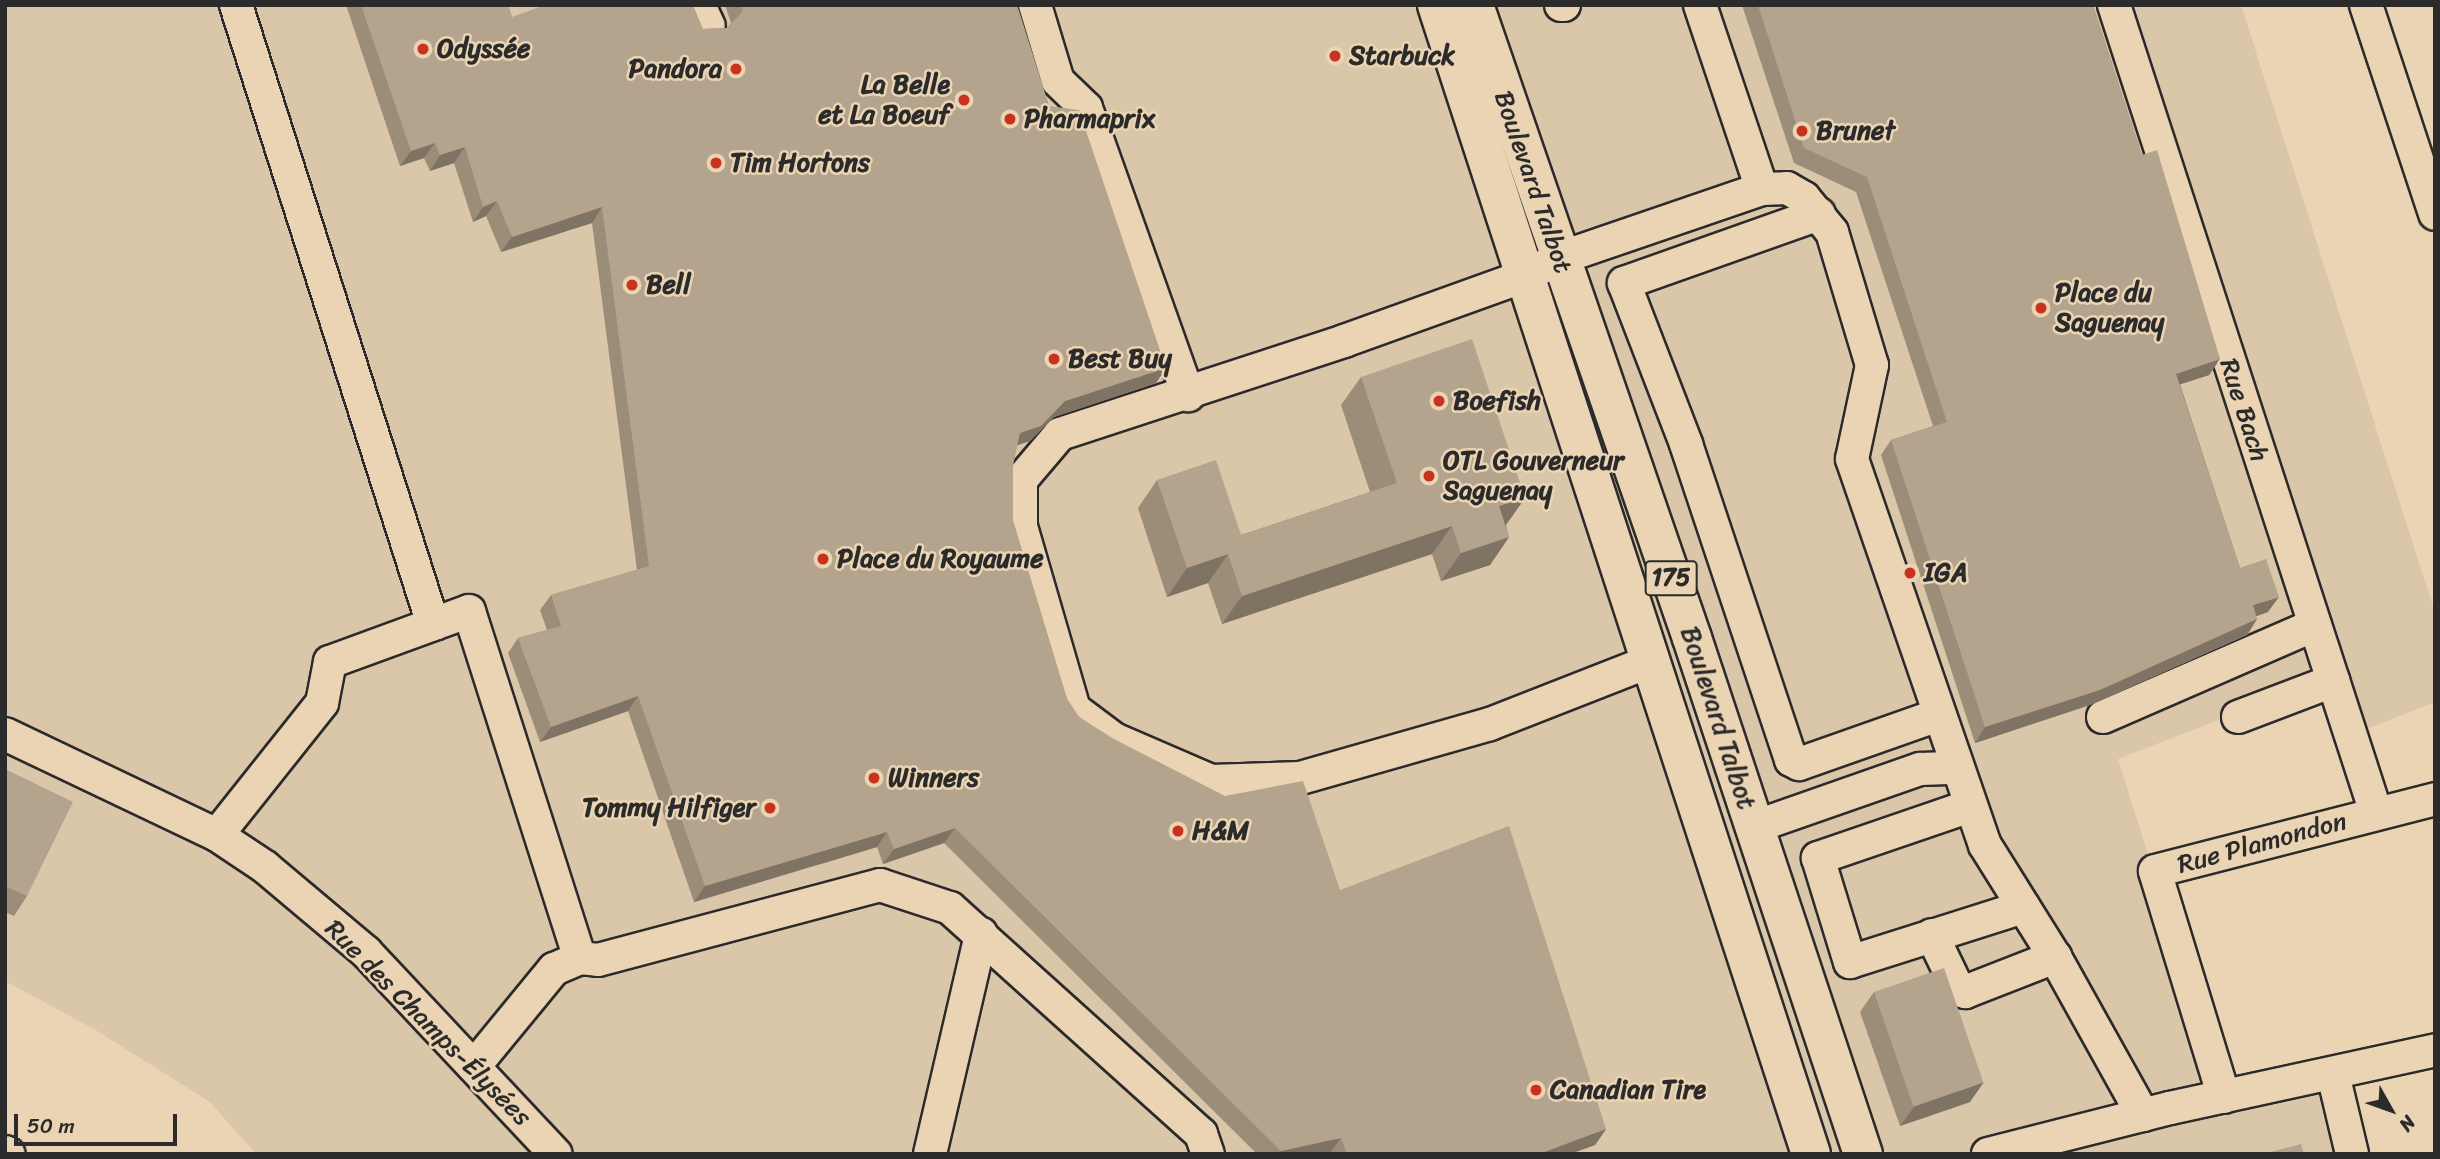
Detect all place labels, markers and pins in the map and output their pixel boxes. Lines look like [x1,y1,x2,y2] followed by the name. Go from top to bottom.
[437,33,530,65] place label: Odyssée
[1349,40,1455,72] place label: Starbuck
[415,41,431,57] marker: Odyssée
[1327,48,1343,64] marker: Starbuck
[629,53,722,85] place label: Pandora
[728,61,744,77] marker: Pandora
[818,69,950,130] place label: La Belle et La Boeuf
[956,92,972,108] marker: La Belle et La Boeuf
[1024,103,1155,135] place label: Pharmaprix
[1002,111,1018,127] marker: Pharmaprix
[1816,115,1895,147] place label: Brunet
[1794,123,1810,139] marker: Brunet
[730,147,871,179] place label: Tim Hortons
[708,155,724,171] marker: Tim Hortons
[646,269,691,301] place label: Bell
[624,277,640,293] marker: Bell
[2055,277,2164,338] place label: Place du Saguenay
[2033,300,2049,316] marker: Place du Saguenay
[1068,343,1172,375] place label: Best Buy
[1046,351,1062,367] marker: Best Buy
[1453,385,1541,417] place label: Boefish
[1431,393,1447,409] marker: Boefish
[1443,445,1624,506] place label: OTL Gouverneur Saguenay
[1421,468,1437,484] marker: OTL Gouverneur Saguenay
[837,543,1044,575] place label: Place du Royaume
[815,551,831,567] marker: Place du Royaume
[1924,557,1967,589] place label: IGA
[1902,565,1918,581] marker: IGA
[888,762,979,794] place label: Winners
[866,770,882,786] marker: Winners
[581,792,756,824] place label: Tommy Hilfiger
[762,800,778,816] marker: Tommy Hilfiger
[1192,815,1249,847] place label: H&M
[1170,823,1186,839] marker: H&M
[1550,1074,1707,1106] place label: Canadian Tire
[1528,1082,1544,1098] marker: Canadian Tire

